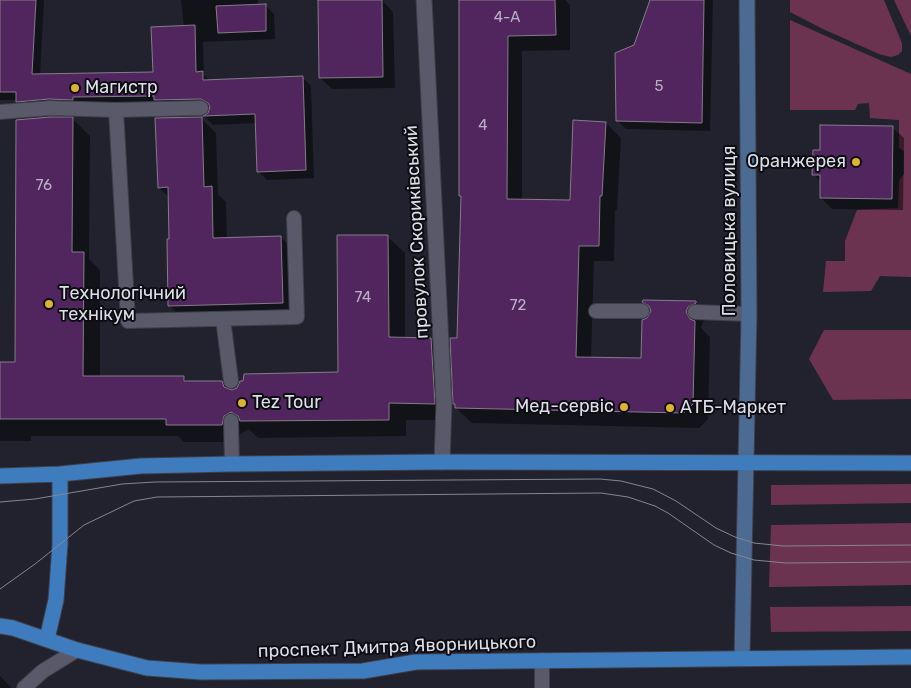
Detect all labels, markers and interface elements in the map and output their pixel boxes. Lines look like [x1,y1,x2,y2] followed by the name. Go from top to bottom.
[494,9,520,27] house number: 4-А
[85,77,158,99] place label: Магистр
[655,78,663,96] house number: 5
[69,82,81,94] marker: Магистр
[478,117,488,135] house number: 4
[401,125,433,339] street label: провулок Скориківський
[719,146,741,316] street label: Половицька вулиця
[747,151,846,173] place label: Оранжерея
[850,156,862,168] marker: Оранжерея
[36,177,52,195] house number: 76
[59,283,186,326] place label: Технологічний технікум
[355,289,371,307] house number: 74
[510,297,526,315] house number: 72
[43,298,55,310] marker: Технологічний технікум
[252,392,321,414] place label: Tez Tour
[515,396,614,418] place label: Мед-сервіс
[236,397,248,409] marker: Tez Tour
[680,397,786,419] place label: АТБ-Маркет
[618,401,630,413] marker: Мед-сервіс
[664,402,676,414] marker: АТБ-Маркет
[257,631,537,663] street label: проспект Дмитра Яворницького

